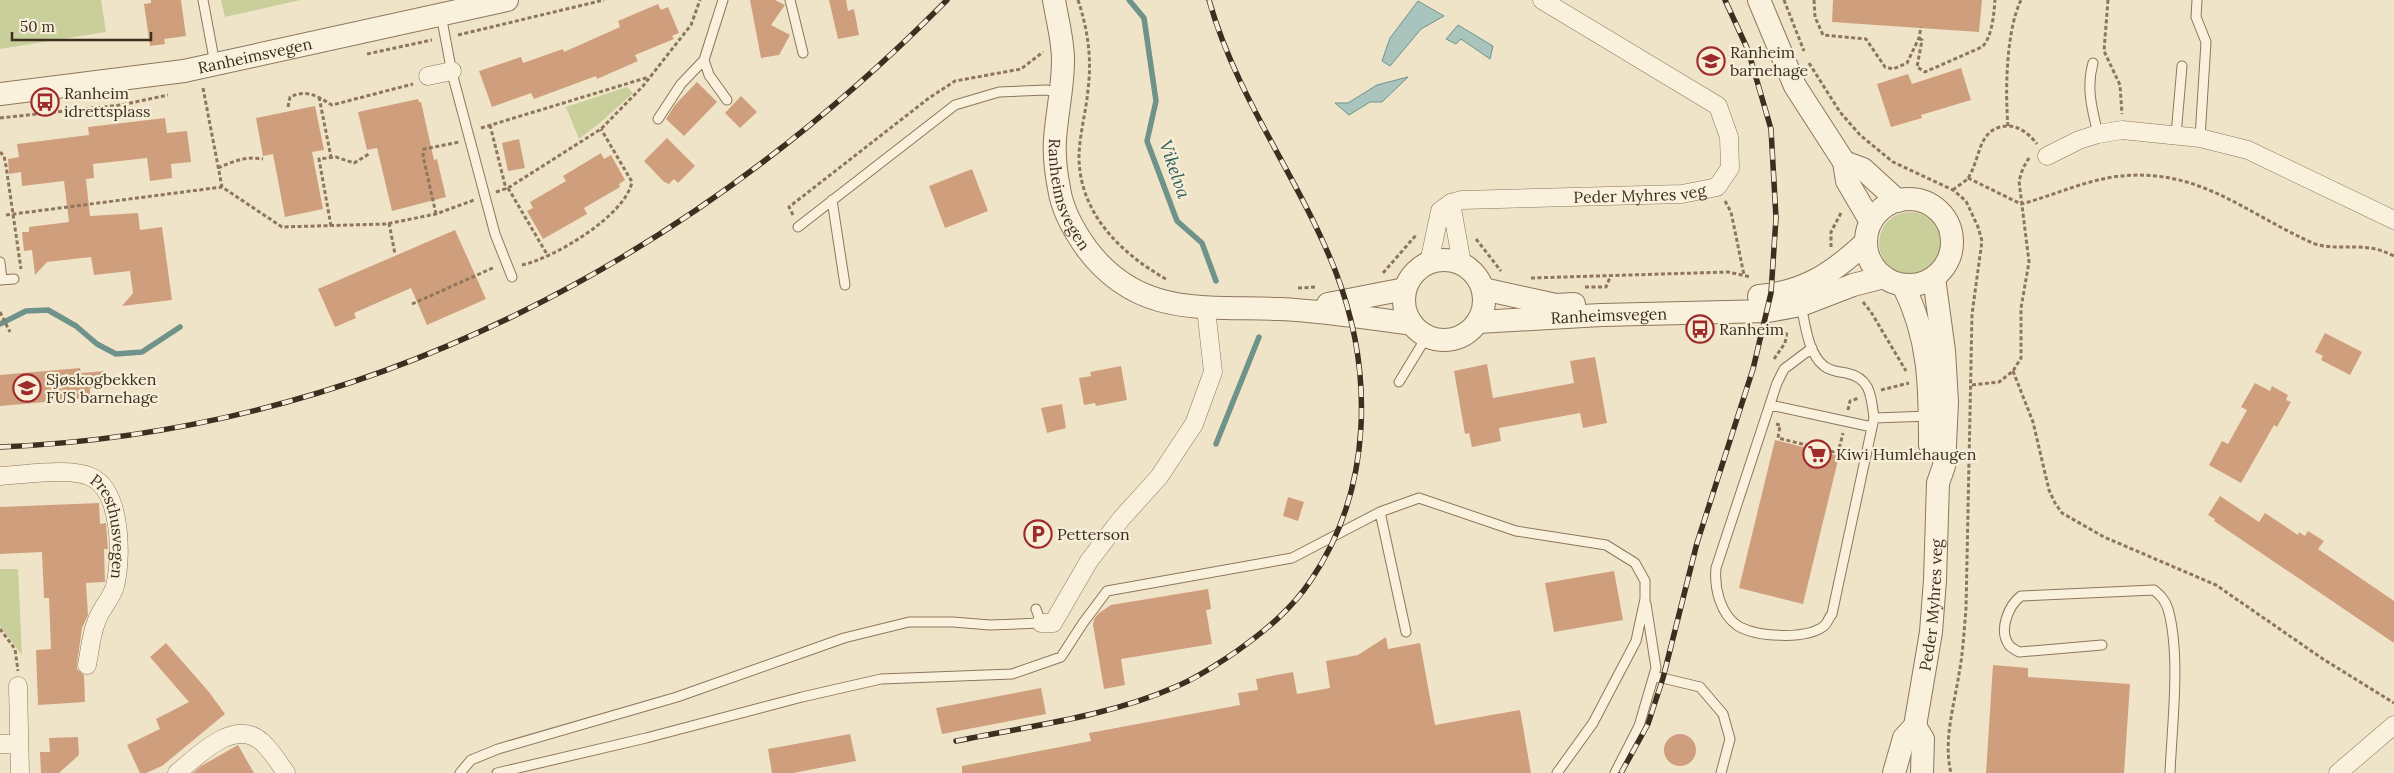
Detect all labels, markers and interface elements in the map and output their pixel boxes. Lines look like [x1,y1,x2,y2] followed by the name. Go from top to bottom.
[12,10,151,42] scale bar
[20,17,55,36] text: 50 m
[196,33,314,78] street label: Ranheimsvegen
[1730,42,1808,80] place label: Ranheim barnehage
[1696,46,1726,76] school or university icon: Ranheim barnehage
[64,83,150,121] place label: Ranheim idrettsplass
[30,87,60,117] bus stop icon: Ranheim idrettsplass
[1154,137,1196,201] water label: Vikelva
[1045,138,1095,254] street label: Ranheimsvegen
[1573,179,1709,207] street label: Peder Myhres veg
[1550,303,1668,328] street label: Ranheimsvegen
[1685,314,1715,344] bus stop icon: Ranheim
[1719,319,1784,339] place label: Ranheim
[46,369,159,407] place label: Sjøskogbekken FUS barnehage
[12,373,42,403] school or university icon: Sjøskogbekken FUS barnehage
[1802,439,1832,469] supermarket icon: Kiwi Humlehaugen
[1836,444,1977,464] place label: Kiwi Humlehaugen
[87,469,129,581] street label: Presthusvegen
[1023,519,1053,549] parking icon: Petterson
[1057,524,1130,544] place label: Petterson
[1915,537,1946,673] street label: Peder Myhres veg

